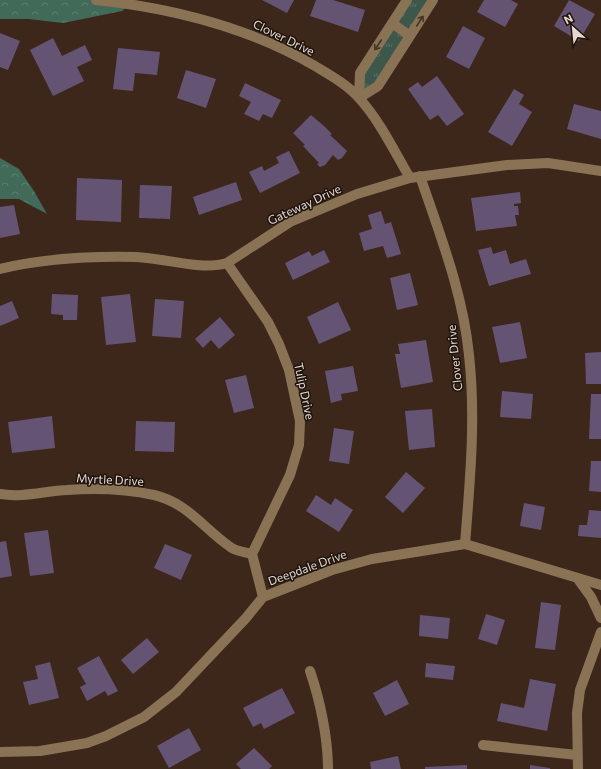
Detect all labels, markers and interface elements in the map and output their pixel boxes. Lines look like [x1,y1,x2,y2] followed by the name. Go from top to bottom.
[553,8,593,48] north arrow
[562,11,575,26] text: N
[251,16,317,58] street label: Clover Drive
[416,16,424,27] one-way arrow
[374,39,382,50] one-way arrow
[265,181,343,227] street label: Gateway Drive
[444,324,464,392] street label: Clover Drive
[292,361,318,421] street label: Tulip Drive
[76,470,144,488] street label: Myrtle Drive
[266,546,348,588] street label: Deepdale Drive

